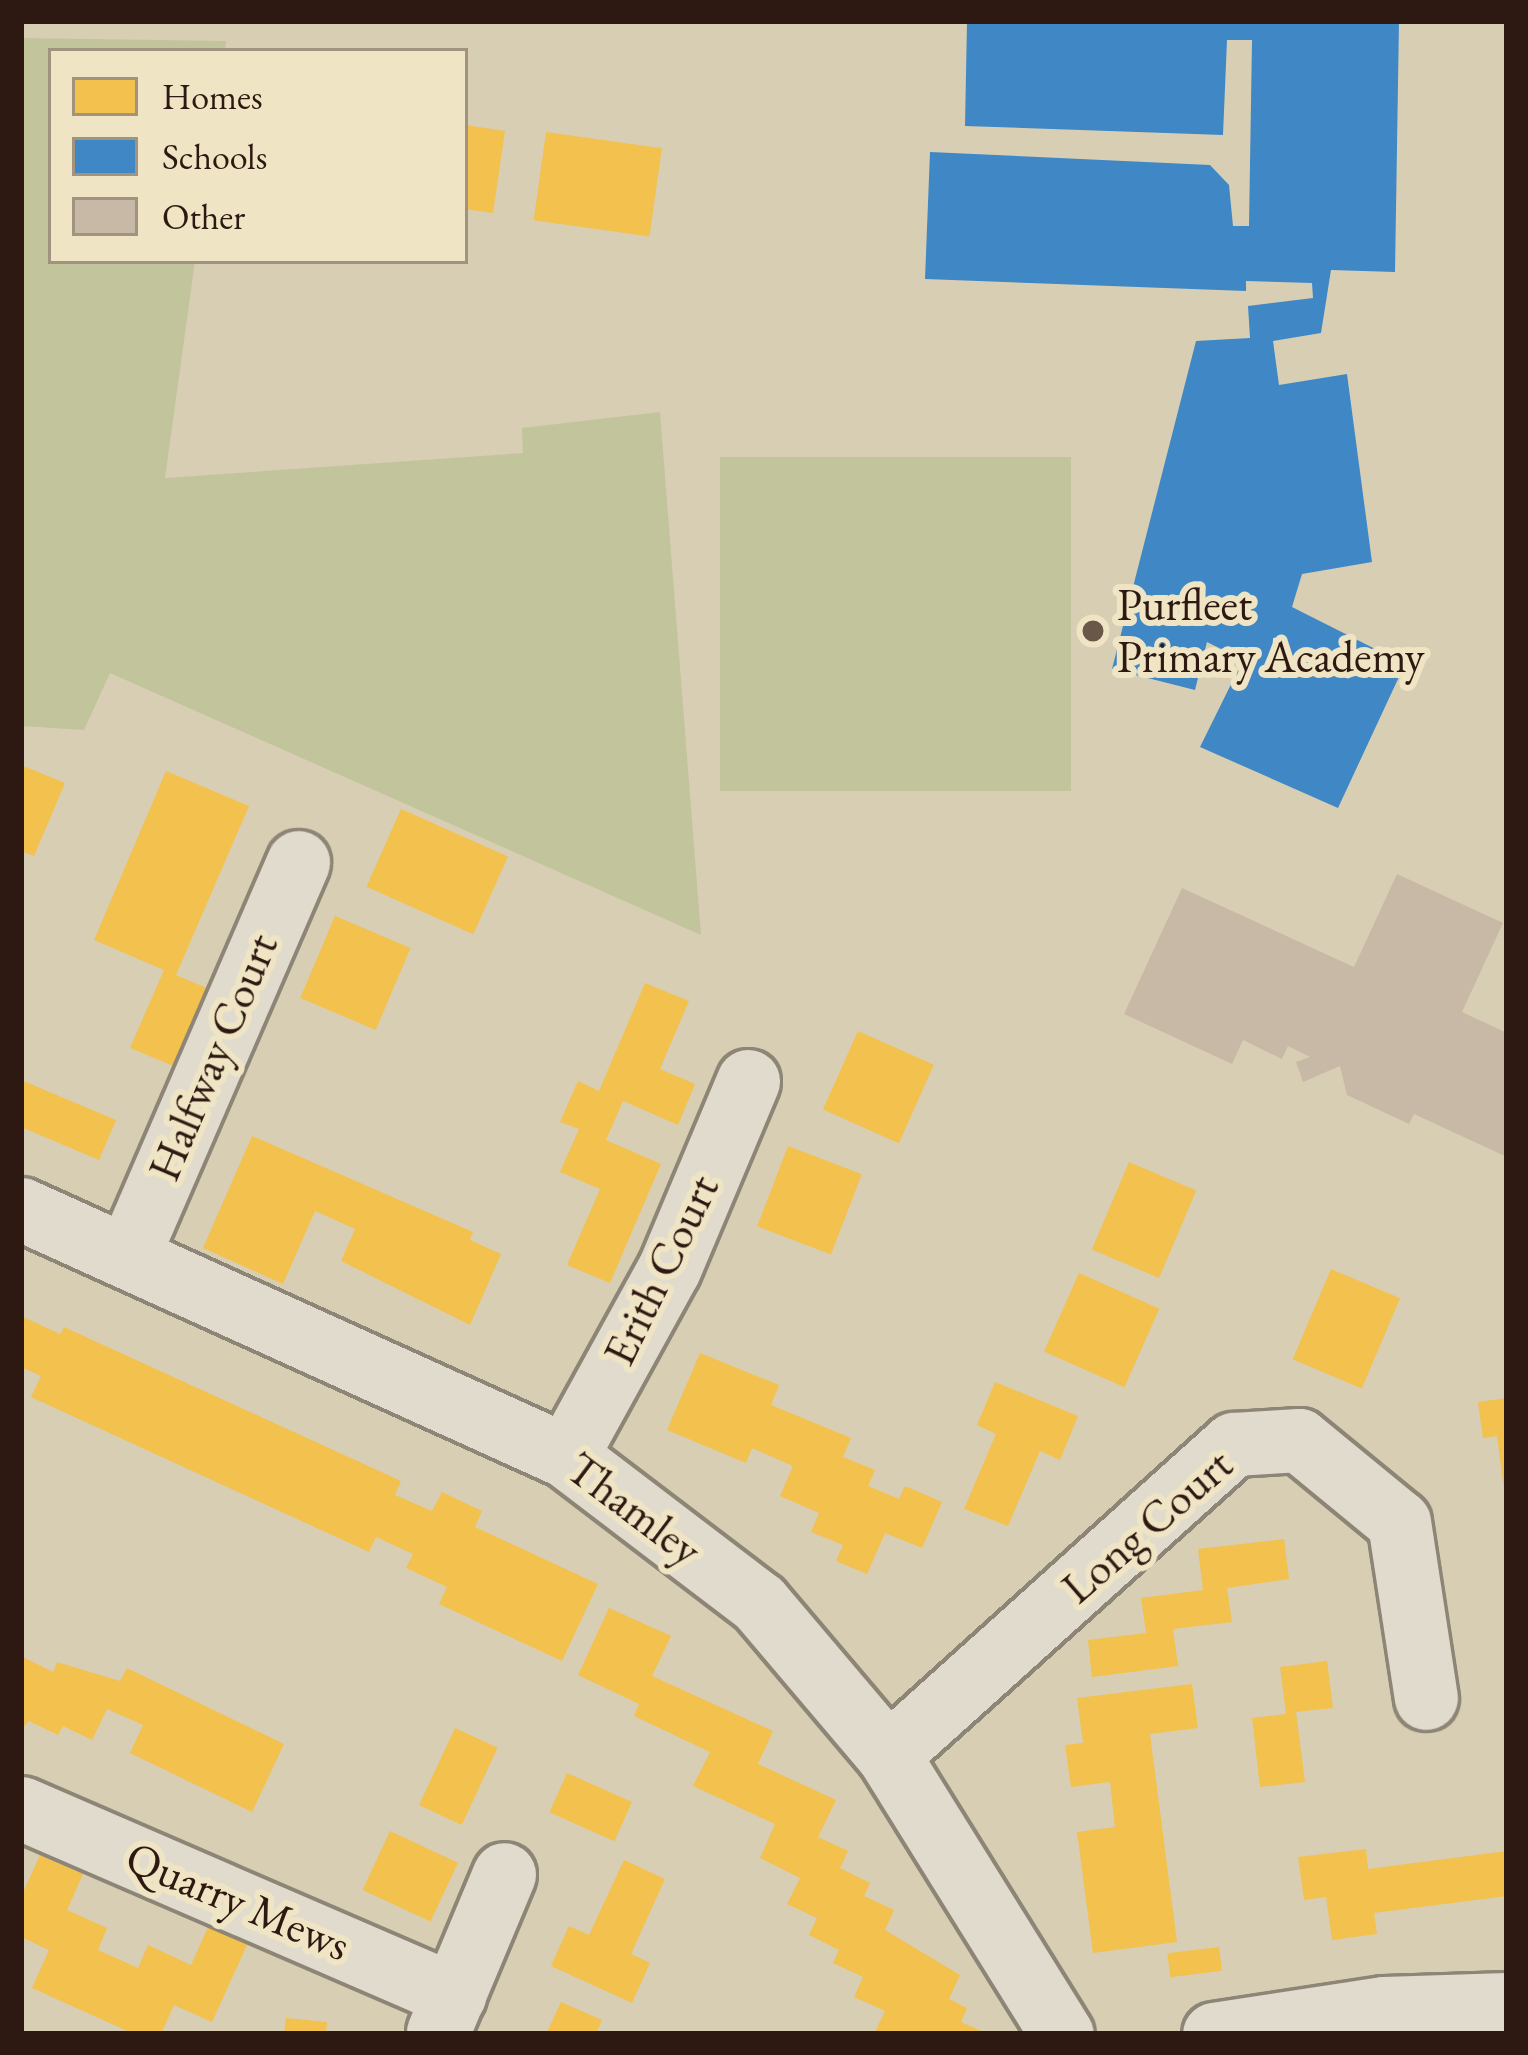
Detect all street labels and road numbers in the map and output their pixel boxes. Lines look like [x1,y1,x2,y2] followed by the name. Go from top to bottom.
[137,925,289,1189] street label: Halfway Court
[592,1166,730,1374] street label: Erith Court
[1051,1437,1243,1615] street label: Long Court
[556,1441,712,1577] street label: Thamley
[118,1830,358,1972] street label: Quarry Mews

